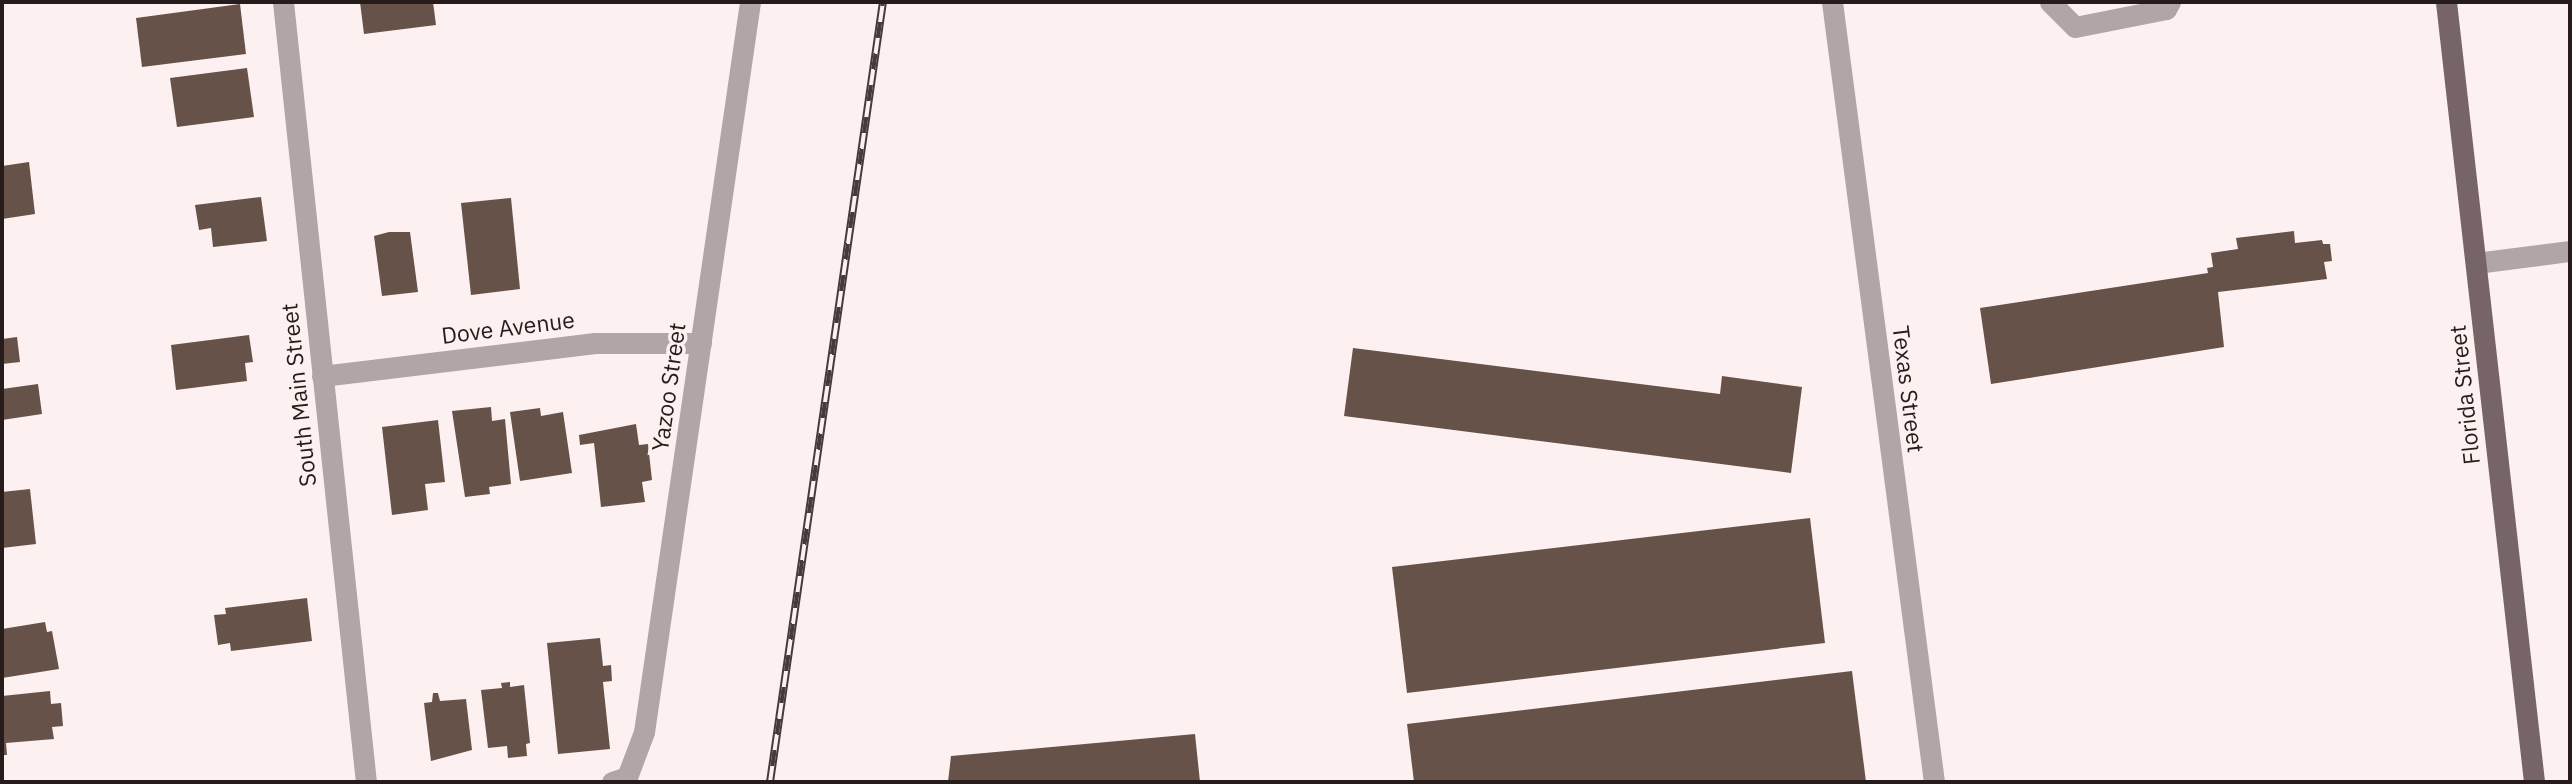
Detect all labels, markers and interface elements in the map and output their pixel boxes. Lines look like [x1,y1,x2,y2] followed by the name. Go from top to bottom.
[275,302,321,488] street label: South Main Street
[440,305,576,349] street label: Dove Avenue
[645,321,691,453] street label: Yazoo Street
[1888,324,1930,454] street label: Texas Street
[2443,324,2485,466] street label: Florida Street

